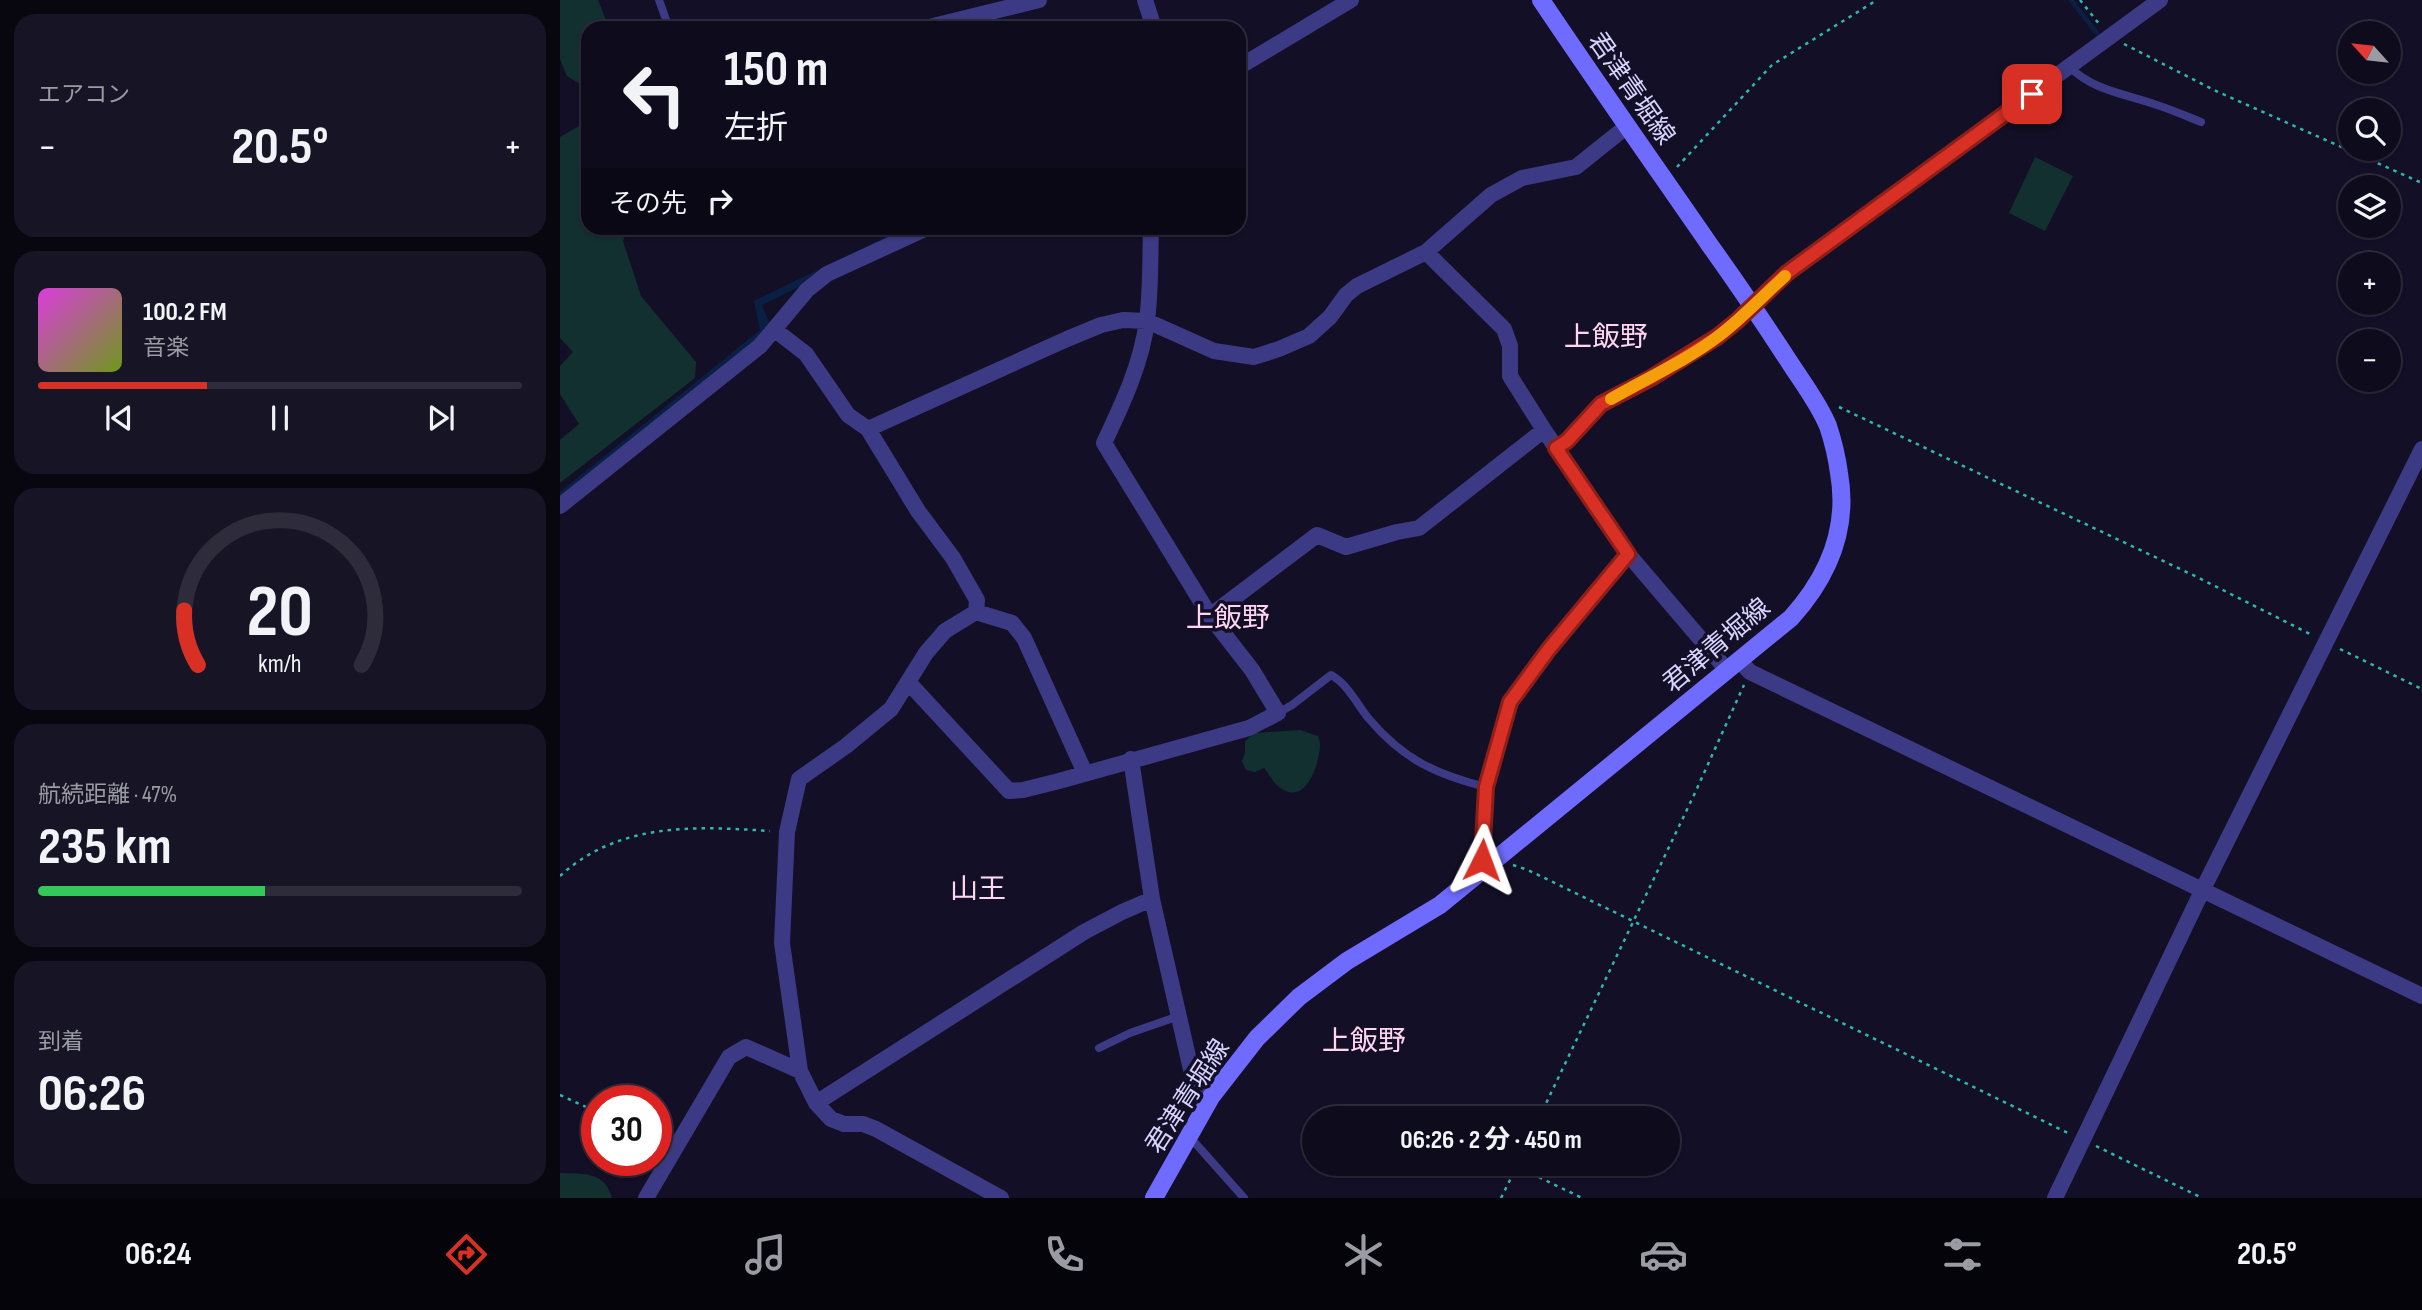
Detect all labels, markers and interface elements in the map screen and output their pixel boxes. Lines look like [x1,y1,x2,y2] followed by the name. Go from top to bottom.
[2338,21,2401,84] north arrow
[2338,21,2401,392] map controls
[1581,27,1681,151] street label: 君津青堀線
[724,41,828,100] text: 150 m
[609,49,700,140] icon: left
[2002,64,2062,124] pin
[2013,75,2051,113] icon: arrive
[38,81,130,109] text: エアコン
[2338,98,2401,161] button: search
[724,109,788,148] text: 左折
[231,116,329,179] text: 20.5°
[38,125,57,170] text: −
[503,125,522,170] text: +
[2338,175,2401,238] button: layers
[701,182,739,220] icon: right
[609,189,687,220] text: その先
[2338,252,2401,315] button: +
[143,297,227,328] text: 100.2 FM
[1564,321,1648,354] district label: 上飯野
[2338,329,2401,392] button: −
[143,334,189,362] text: 音楽
[100,399,138,437] icon: previous
[261,399,299,437] icon: pause
[422,399,460,437] icon: next
[247,569,313,657] text: 20
[1657,592,1777,700] street label: 君津青堀線
[1186,602,1270,635] district label: 上飯野
[258,649,302,680] text: km/h
[38,781,177,809] text: 航続距離 · 47%
[38,816,172,879] text: 235 km
[1445,823,1519,897] position arrow
[950,873,1006,906] district label: 山王
[1322,1025,1406,1058] district label: 上飯野
[38,1028,84,1056] text: 到着
[1140,1034,1237,1160] street label: 君津青堀線
[38,1063,146,1126] text: 06:26
[581,1085,672,1176] speed limit sign: 30
[1400,1125,1582,1156] text: 06:26 · 2 分 · 450 m
[442,1230,491,1279] icon: directions
[741,1230,790,1279] icon: music
[1040,1230,1089,1279] icon: phone
[1339,1230,1388,1279] icon: climate
[1639,1230,1688,1279] icon: car
[1938,1230,1987,1279] icon: filters
[125,1235,191,1274] text: 06:24
[2237,1235,2297,1274] text: 20.5°

